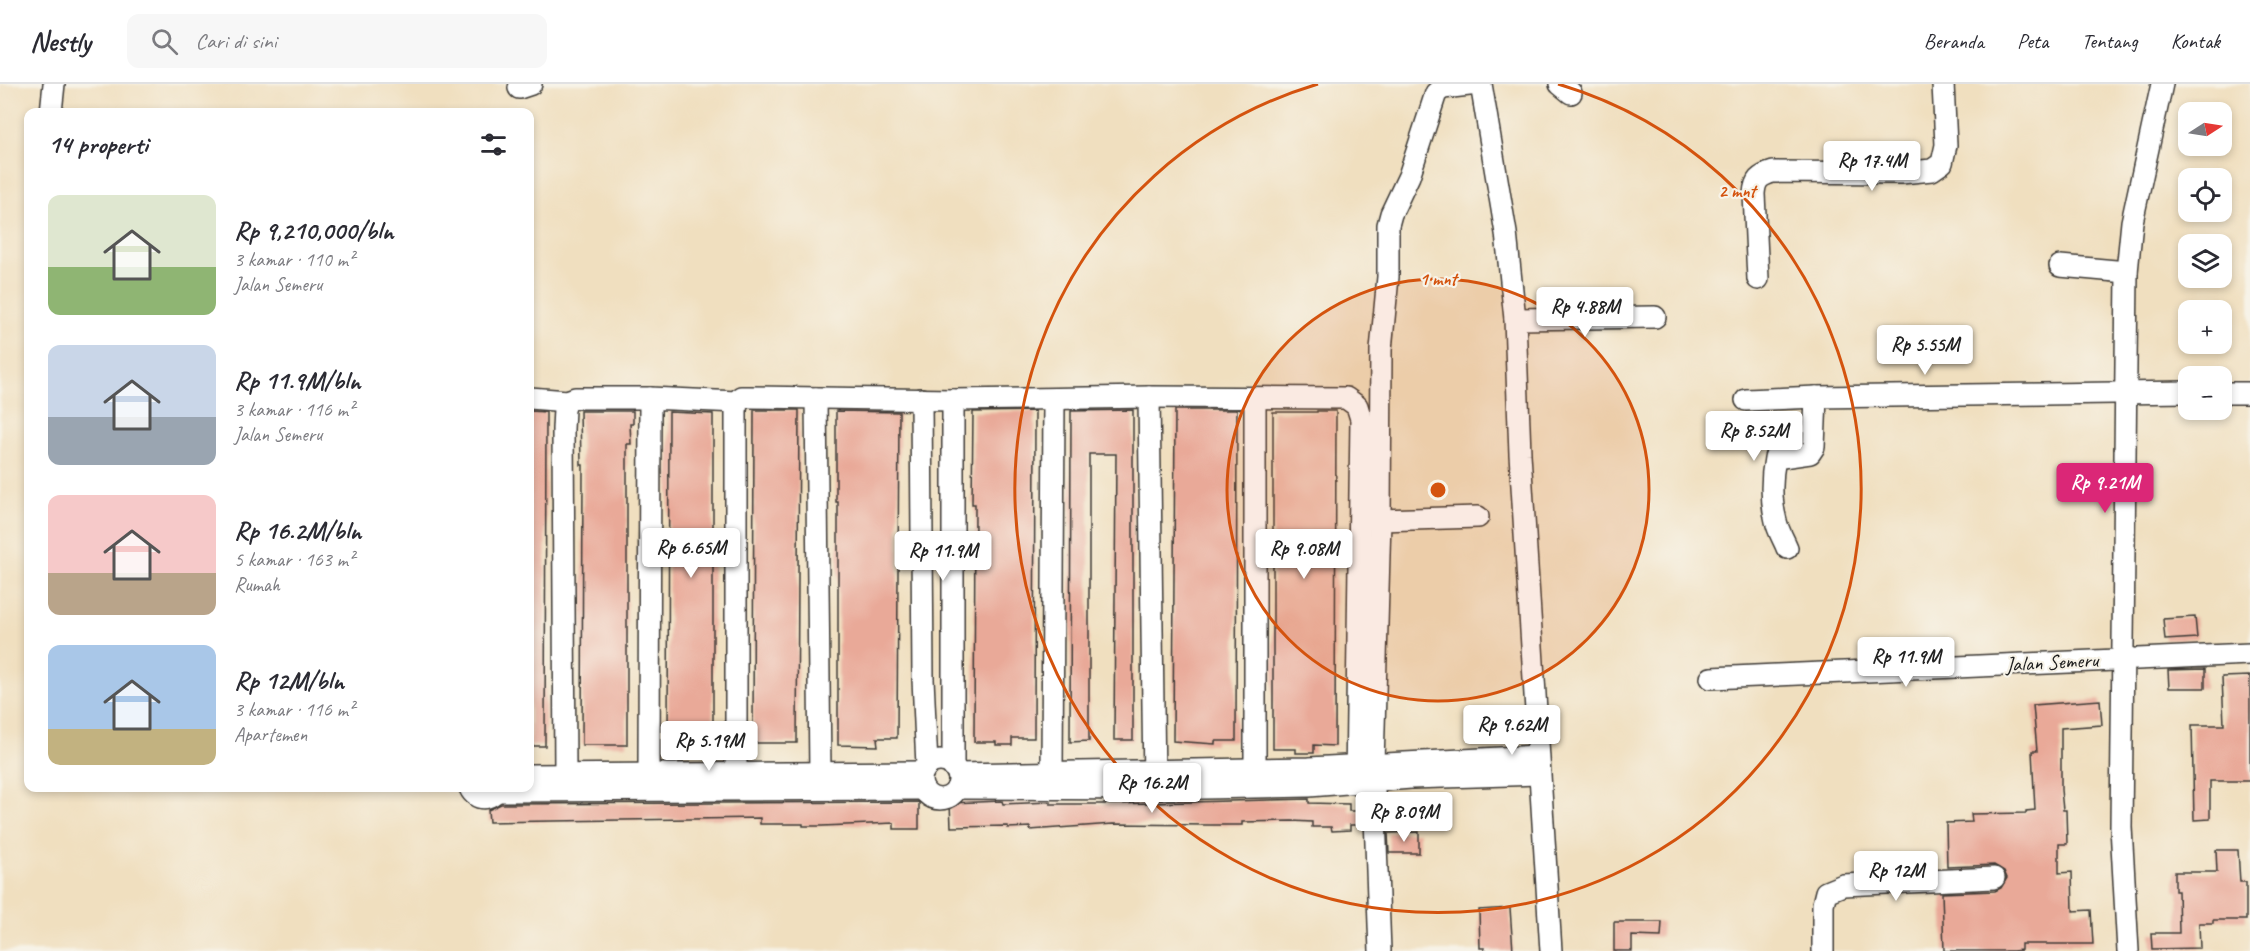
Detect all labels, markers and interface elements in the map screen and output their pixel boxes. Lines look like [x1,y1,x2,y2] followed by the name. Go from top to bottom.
[127,14,547,68] search box
[30,24,91,59] text: Nestly
[148,25,181,58] icon: search
[196,27,277,55] text: Cari di sini
[1924,28,1984,54] text: Beranda
[2017,28,2048,54] text: Peta
[2081,28,2138,54] text: Tentang
[2171,28,2220,54] text: Kontak
[2178,102,2232,156] north arrow
[2178,102,2232,420] map controls
[48,128,148,161] text: 14 properti
[477,128,510,161] icon: filters
[1810,141,1934,192] pin: Rp 17.4M
[1837,148,1907,173] text: Rp 17.4M
[2178,168,2232,222] button: locate
[1719,180,1758,202] text: 2 mnt
[234,214,393,247] text: Rp 9,210,000/bln
[96,219,168,291] icon: home
[2178,234,2232,288] button: layers
[234,247,354,272] text: 3 kamar · 110 m²
[1420,268,1459,290] text: 1 mnt
[234,272,322,297] text: Jalan Semeru
[1523,287,1647,338] pin: Rp 4.88M
[1550,294,1620,319] text: Rp 4.88M
[2178,300,2232,354] button: +
[1863,325,1987,376] pin: Rp 5.55M
[1891,332,1959,357] text: Rp 5.55M
[234,364,360,397] text: Rp 11.9M/bln
[2178,366,2232,420] button: −
[96,369,168,441] icon: home
[234,397,354,422] text: 3 kamar · 116 m²
[1692,411,1816,462] pin: Rp 8.52M
[1720,418,1788,443] text: Rp 8.52M
[234,422,322,447] text: Jalan Semeru
[2043,463,2167,514] pin: Rp 9.21M
[2071,470,2139,495] text: Rp 9.21M
[1428,480,1448,500] centre of rings
[234,514,361,547] text: Rp 16.2M/bln
[96,519,168,591] icon: home
[629,528,753,579] pin: Rp 6.65M
[1242,529,1366,580] pin: Rp 9.08M
[881,531,1005,582] pin: Rp 11.9M
[656,535,726,560] text: Rp 6.65M
[1270,536,1338,561] text: Rp 9.08M
[909,538,977,563] text: Rp 11.9M
[234,547,354,572] text: 5 kamar · 163 m²
[234,572,280,597] text: Rumah
[1844,637,1968,688] pin: Rp 11.9M
[1872,644,1940,669] text: Rp 11.9M
[2004,647,2100,677] street label: Jalan Semeru
[234,664,344,697] text: Rp 12M/bln
[96,669,168,741] icon: home
[234,697,354,722] text: 3 kamar · 116 m²
[1450,705,1574,756] pin: Rp 9.62M
[1477,712,1547,737] text: Rp 9.62M
[647,721,771,772] pin: Rp 5.19M
[234,722,307,747] text: Apartemen
[675,728,743,753] text: Rp 5.19M
[1090,763,1214,814] pin: Rp 16.2M
[1117,770,1187,795] text: Rp 16.2M
[1342,792,1466,843] pin: Rp 8.09M
[1370,799,1438,824] text: Rp 8.09M
[1847,851,1945,902] pin: Rp 12M
[1868,858,1924,883] text: Rp 12M

